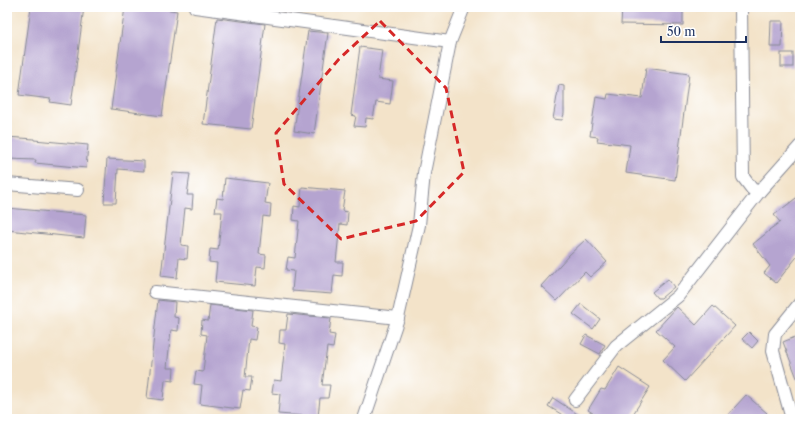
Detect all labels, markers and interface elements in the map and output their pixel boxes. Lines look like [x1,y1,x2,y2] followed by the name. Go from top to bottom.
[661,18,746,44] scale bar
[667,24,696,39] text: 50 m

